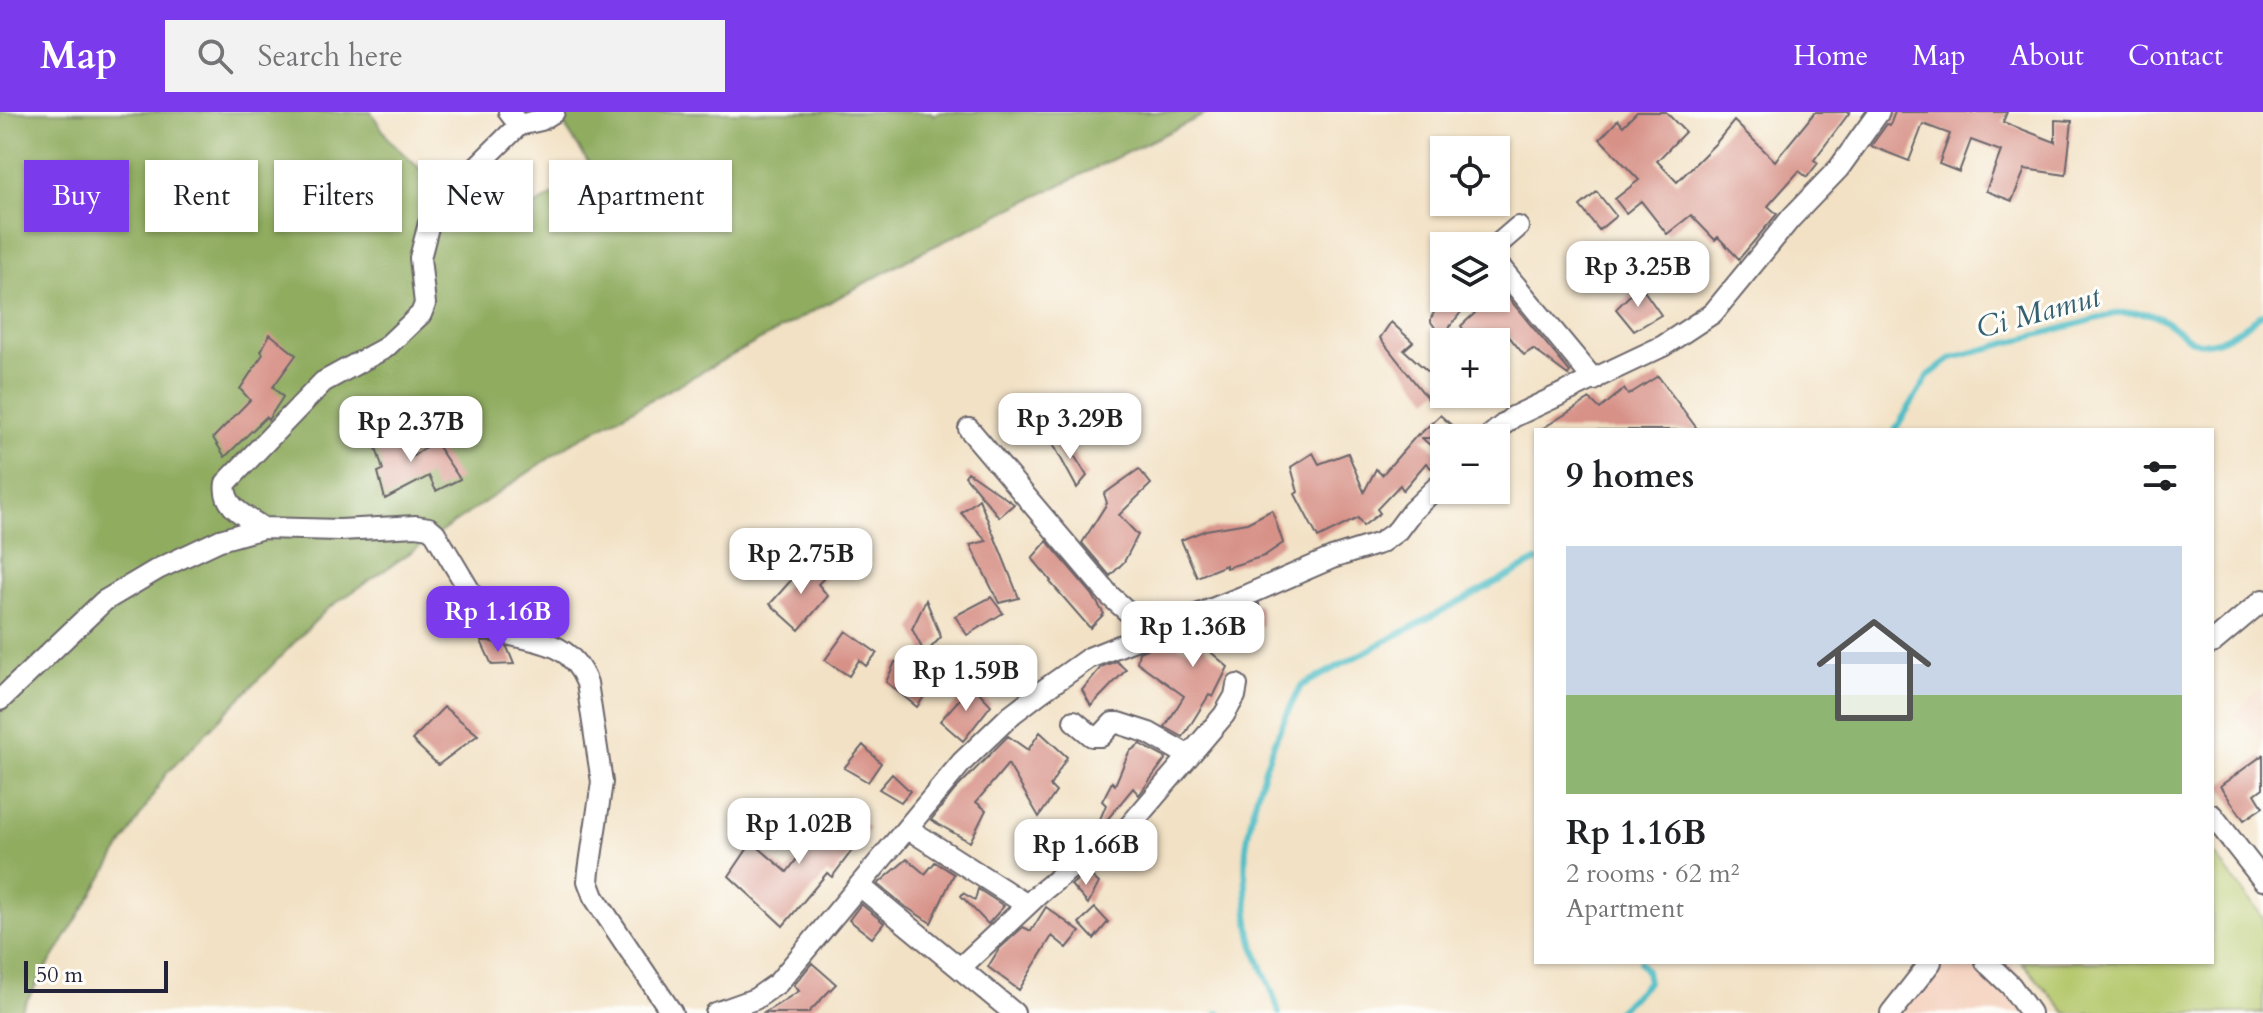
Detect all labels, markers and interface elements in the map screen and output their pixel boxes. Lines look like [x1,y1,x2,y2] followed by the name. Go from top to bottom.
[165,20,725,92] search box
[40,30,117,82] text: Map
[193,34,237,78] icon: search
[257,36,403,77] text: Search here
[1793,37,1868,75] text: Home
[1912,37,1966,75] text: Map
[2010,37,2084,75] text: About
[2128,37,2223,75] text: Contact
[1430,136,1510,504] map controls
[1430,136,1510,216] button: locate
[24,160,129,232] chip: Buy
[145,160,258,232] chip: Rent
[274,160,402,232] chip: Filters
[418,160,533,232] chip: New
[549,160,732,232] chip: Apartment
[1430,232,1510,312] button: layers
[1555,241,1721,309] pin: Rp 3.25B
[1584,249,1692,284] text: Rp 3.25B
[1972,276,2106,349] water label: Ci Mamut
[1430,328,1510,408] button: +
[987,393,1153,461] pin: Rp 3.29B
[328,396,494,464] pin: Rp 2.37B
[1016,401,1124,436] text: Rp 3.29B
[357,404,465,439] text: Rp 2.37B
[1430,424,1510,504] button: −
[1566,453,1694,499] text: 9 homes
[2138,454,2182,498] icon: filters
[718,528,884,596] pin: Rp 2.75B
[747,536,855,571] text: Rp 2.75B
[415,586,581,654] pin: Rp 1.16B
[444,594,552,629] text: Rp 1.16B
[1802,598,1946,742] icon: home
[1110,601,1276,669] pin: Rp 1.36B
[1139,609,1247,644] text: Rp 1.36B
[883,645,1049,713] pin: Rp 1.59B
[912,653,1020,688] text: Rp 1.59B
[716,798,882,866] pin: Rp 1.02B
[745,806,853,841] text: Rp 1.02B
[1566,810,1706,856] text: Rp 1.16B
[1003,819,1169,887] pin: Rp 1.66B
[1032,827,1140,862] text: Rp 1.66B
[1566,856,1739,891] text: 2 rooms · 62 m²
[1566,891,1684,926] text: Apartment
[24,957,168,993] scale bar
[36,960,83,990] text: 50 m

